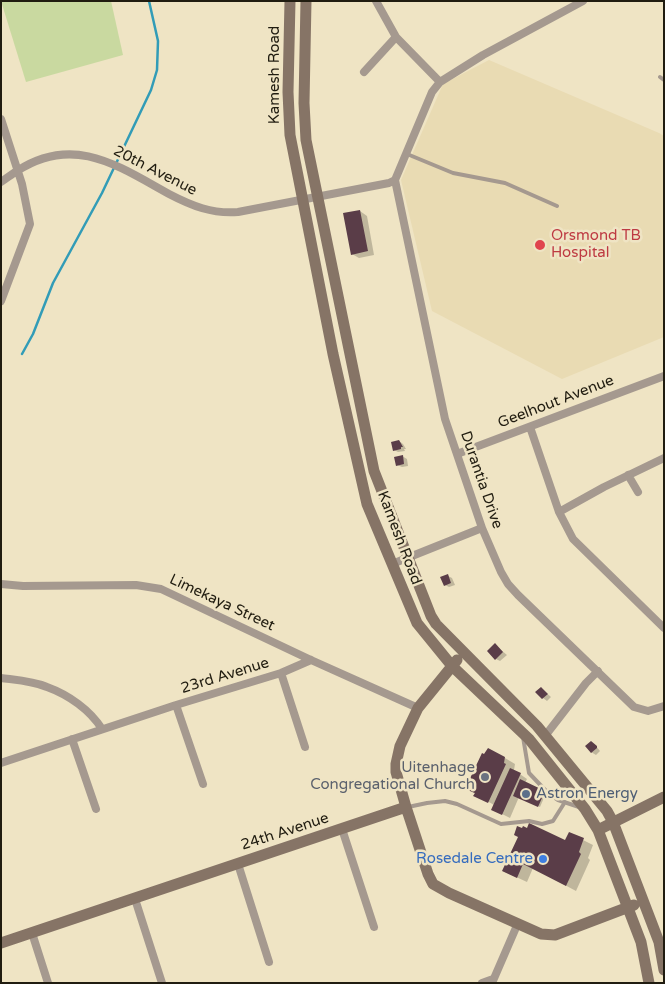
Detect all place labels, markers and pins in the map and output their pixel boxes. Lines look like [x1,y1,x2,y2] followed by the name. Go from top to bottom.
[551,227,641,262] place label: Orsmond TB Hospital
[533,238,547,252] marker: Orsmond TB Hospital
[310,759,475,794] place label: Uitenhage Congregational Church
[479,771,491,783] marker: Uitenhage Congregational Church
[536,785,638,803] place label: Astron Energy
[520,788,532,800] marker: Astron Energy
[416,850,533,868] place label: Rosedale Centre
[537,853,549,865] marker: Rosedale Centre

